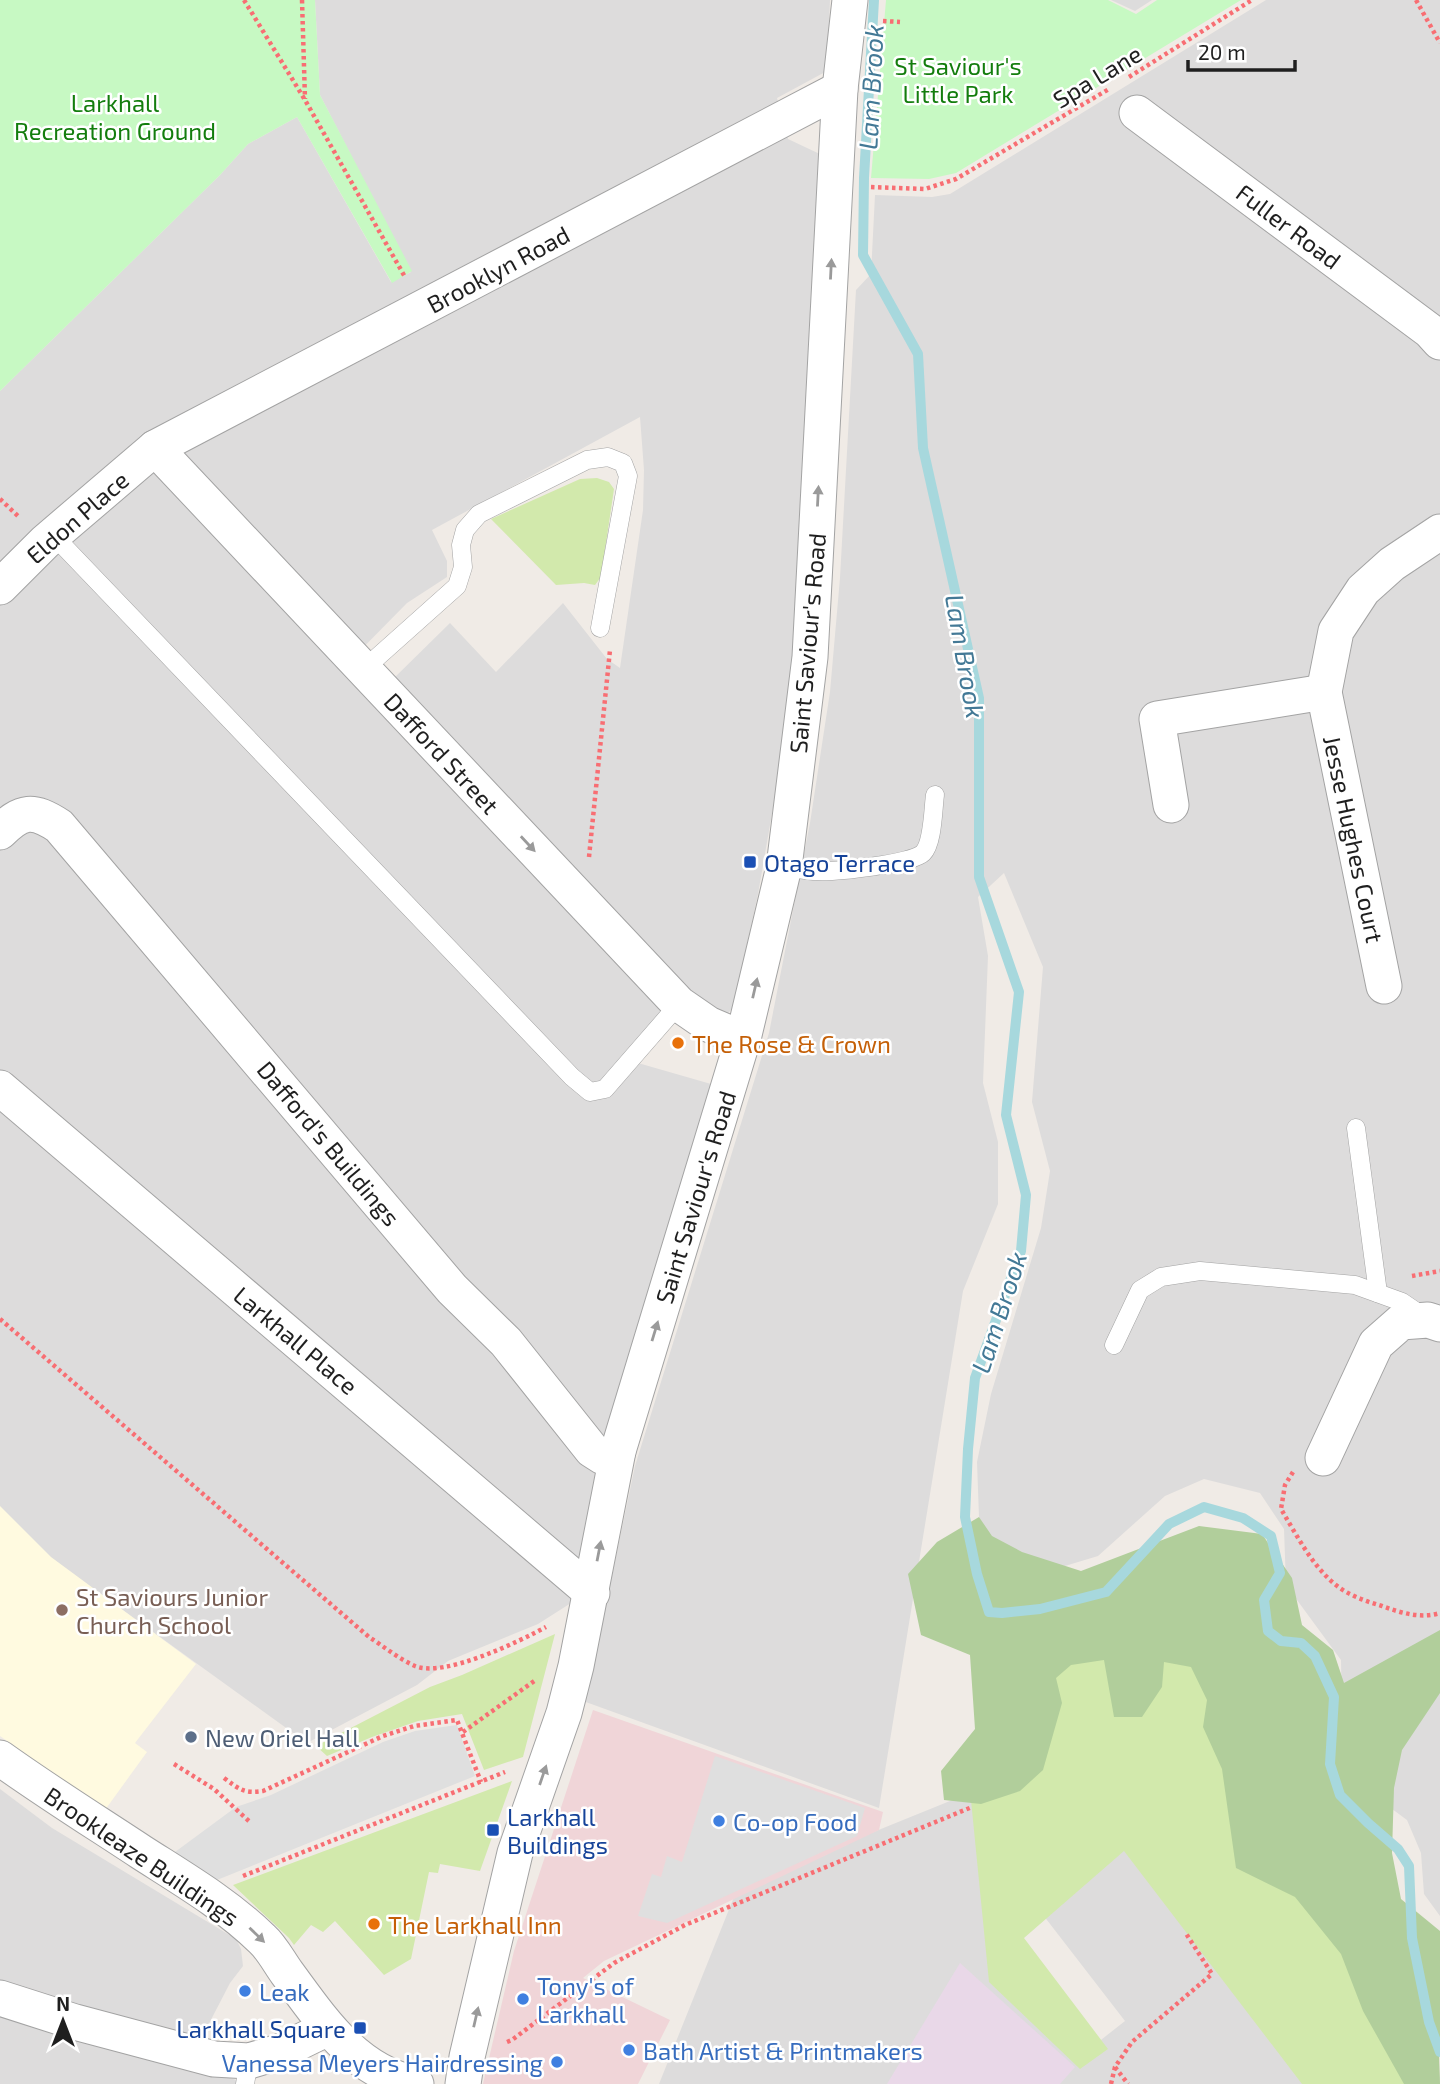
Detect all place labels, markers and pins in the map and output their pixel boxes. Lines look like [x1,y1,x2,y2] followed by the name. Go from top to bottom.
[764,848,915,877] place label: Otago Terrace
[742,854,758,870] marker: Otago Terrace
[692,1029,891,1058] place label: The Rose & Crown
[670,1035,686,1051] marker: The Rose & Crown
[76,1582,268,1639] place label: St Saviours Junior Church School
[54,1602,70,1618] marker: St Saviours Junior Church School
[205,1723,359,1752] place label: New Oriel Hall
[183,1729,199,1745] marker: New Oriel Hall
[507,1802,608,1859] place label: Larkhall Buildings
[733,1807,858,1836] place label: Co-op Food
[711,1813,727,1829] marker: Co-op Food
[485,1822,501,1838] marker: Larkhall Buildings
[388,1910,562,1939] place label: The Larkhall Inn
[366,1916,382,1932] marker: The Larkhall Inn
[537,1971,635,2028] place label: Tony's of Larkhall
[259,1977,310,2006] place label: Leak
[237,1983,253,1999] marker: Leak
[515,1991,531,2007] marker: Tony's of Larkhall
[176,2014,346,2043] place label: Larkhall Square
[352,2020,368,2036] marker: Larkhall Square
[643,2036,923,2065] place label: Bath Artist & Printmakers
[621,2042,637,2058] marker: Bath Artist & Printmakers
[221,2048,543,2077] place label: Vanessa Meyers Hairdressing
[549,2054,565,2070] marker: Vanessa Meyers Hairdressing

